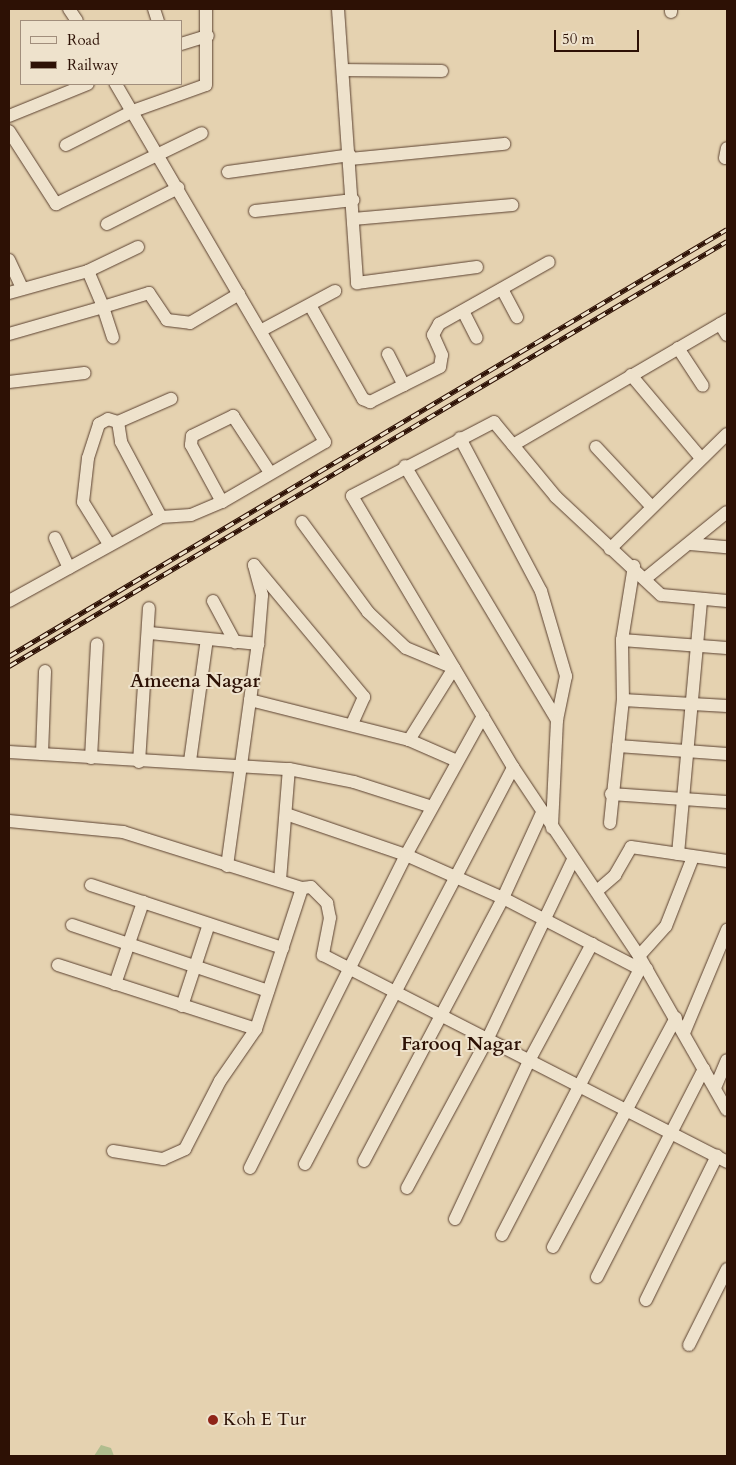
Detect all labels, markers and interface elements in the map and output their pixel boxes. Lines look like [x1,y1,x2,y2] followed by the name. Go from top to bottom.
[20,20,182,85] legend
[556,20,641,52] scale bar
[562,29,594,49] text: 50 m
[67,30,100,50] text: Road
[67,55,118,75] text: Railway
[130,671,260,693] district label: Ameena Nagar
[401,1034,521,1056] district label: Farooq Nagar
[223,1409,306,1431] place label: Koh E Tur
[207,1414,219,1426] marker: Koh E Tur

